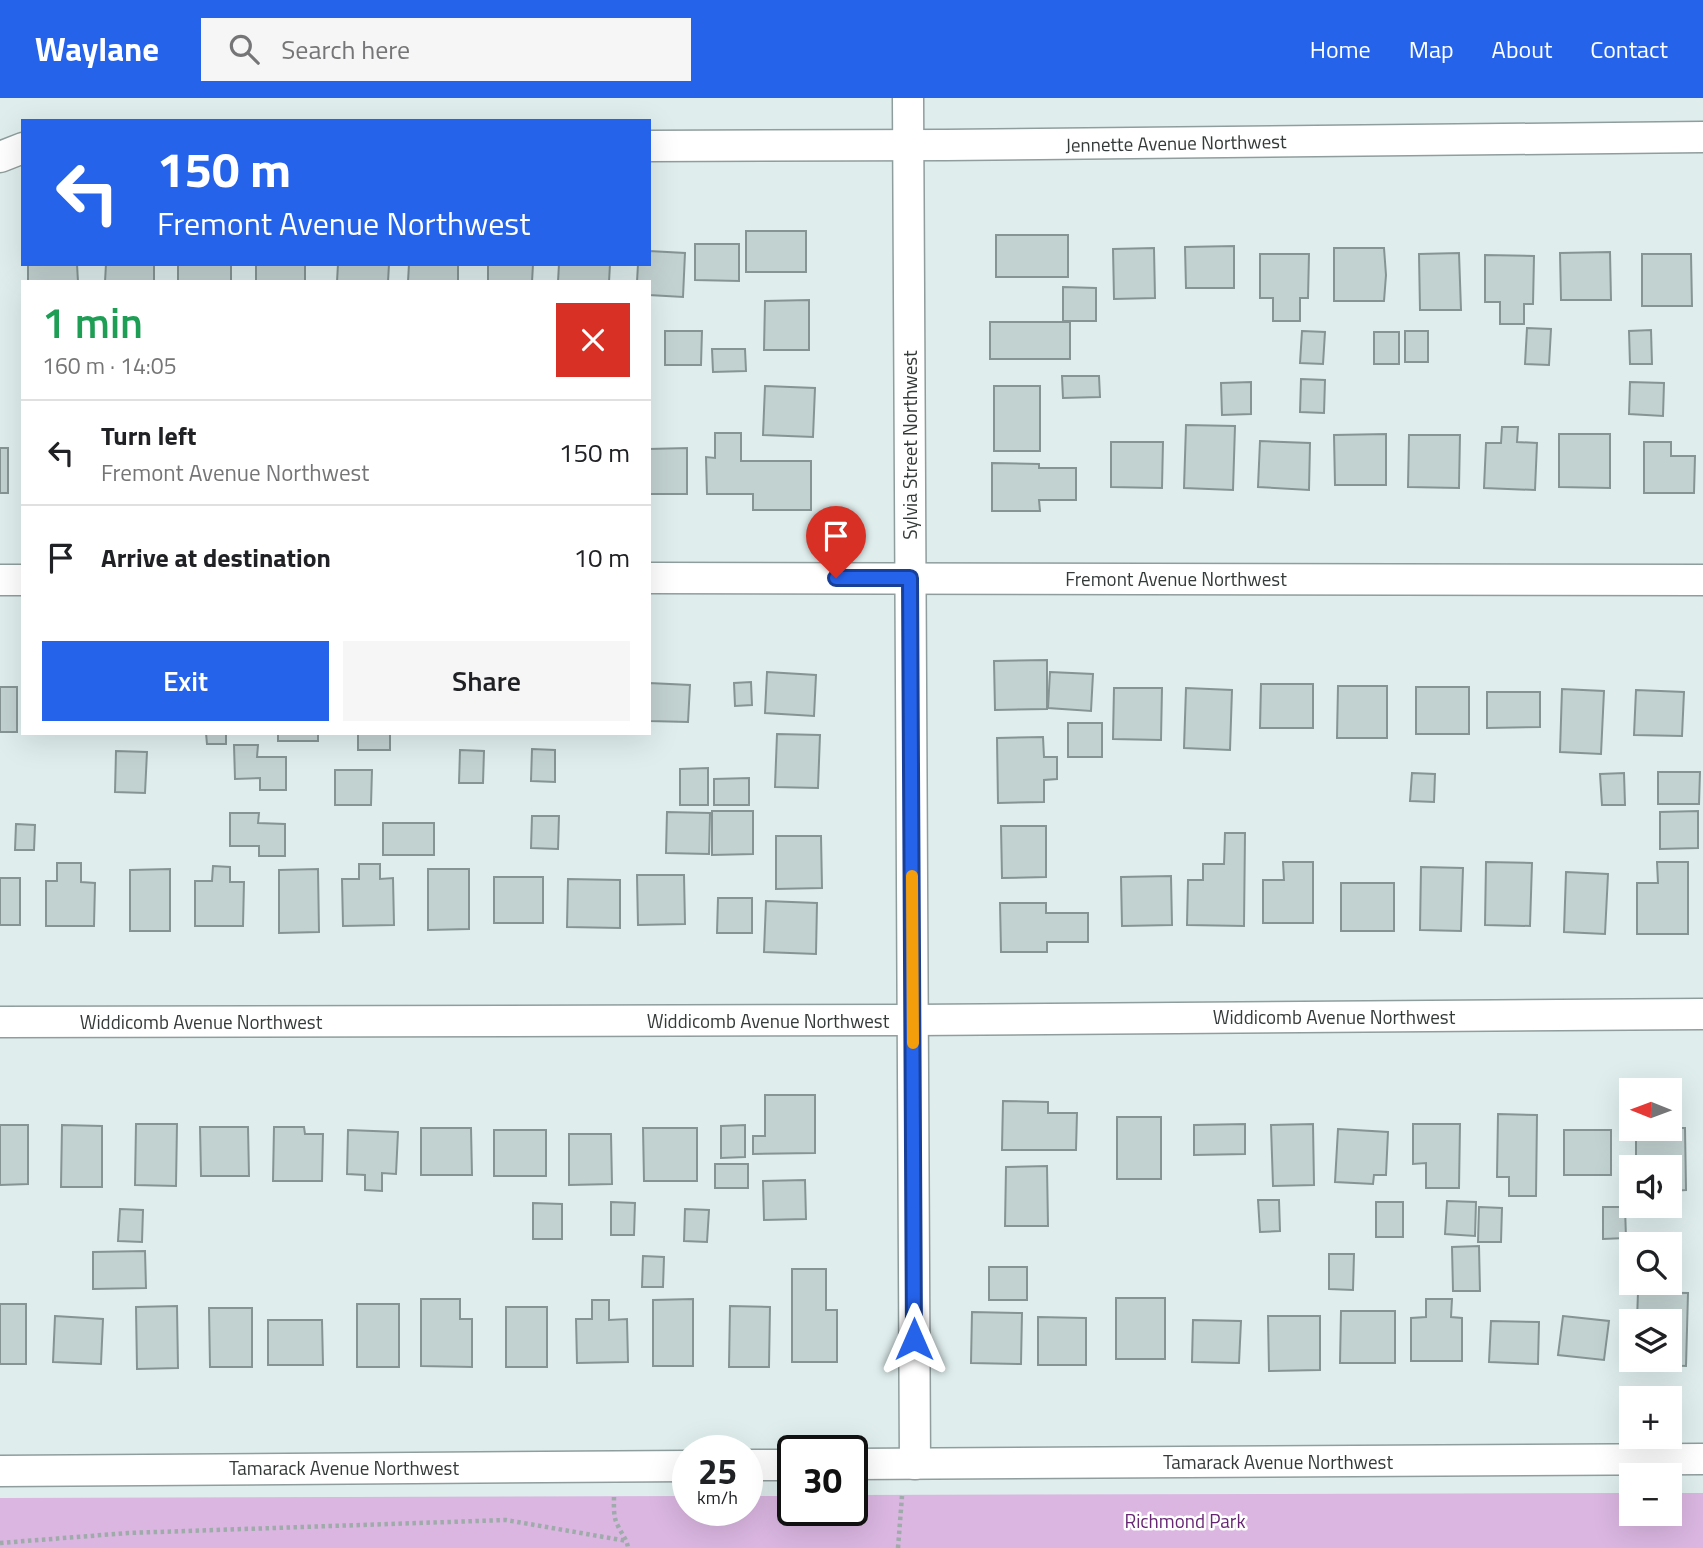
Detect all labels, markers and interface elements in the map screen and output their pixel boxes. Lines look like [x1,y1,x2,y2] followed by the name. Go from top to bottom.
[201,18,691,81] search box
[35,24,159,74] text: Waylane
[225,30,263,68] icon: search
[281,30,410,69] text: Search here
[1310,31,1371,67] text: Home
[1409,31,1454,67] text: Map
[1492,31,1552,67] text: About
[1590,31,1668,67] text: Contact
[1065,126,1287,159] street label: Jennette Avenue Northwest
[157,131,291,206] text: 150 m
[42,147,133,238] icon: left
[157,199,530,247] text: Fremont Avenue Northwest
[42,290,143,354] text: 1 min
[556,303,630,377] button: close
[42,348,177,383] text: 160 m · 14:05
[895,350,924,540] street label: Sylvia Street Northwest
[101,416,196,455] text: Turn left
[559,433,630,472] text: 150 m
[42,434,80,472] icon: left
[101,455,369,490] text: Fremont Avenue Northwest
[806,506,866,578] pin
[817,517,855,555] icon: arrive
[101,538,331,577] text: Arrive at destination
[573,538,630,577] text: 10 m
[42,539,80,577] icon: arrive
[1065,564,1287,593] street label: Fremont Avenue Northwest
[42,641,329,721] button: Exit
[343,641,630,721] button: Share
[1213,1002,1456,1031] street label: Widdicomb Avenue Northwest
[647,1006,890,1035] street label: Widdicomb Avenue Northwest
[80,1007,323,1036] street label: Widdicomb Avenue Northwest
[1619,1078,1682,1141] north arrow
[1619,1078,1682,1526] map controls
[1619,1155,1682,1218] button: sound
[1619,1232,1682,1295] button: search
[877,1302,951,1376] position arrow
[1619,1309,1682,1372] button: layers
[1619,1386,1682,1449] button: +
[777,1435,868,1526] speed limit sign: 30
[698,1444,737,1498] text: 25
[1163,1447,1393,1476] street label: Tamarack Avenue Northwest
[229,1453,459,1482] street label: Tamarack Avenue Northwest
[1619,1463,1682,1526] button: −
[697,1484,738,1511] text: km/h
[1124,1506,1246,1535] park label: Richmond Park

